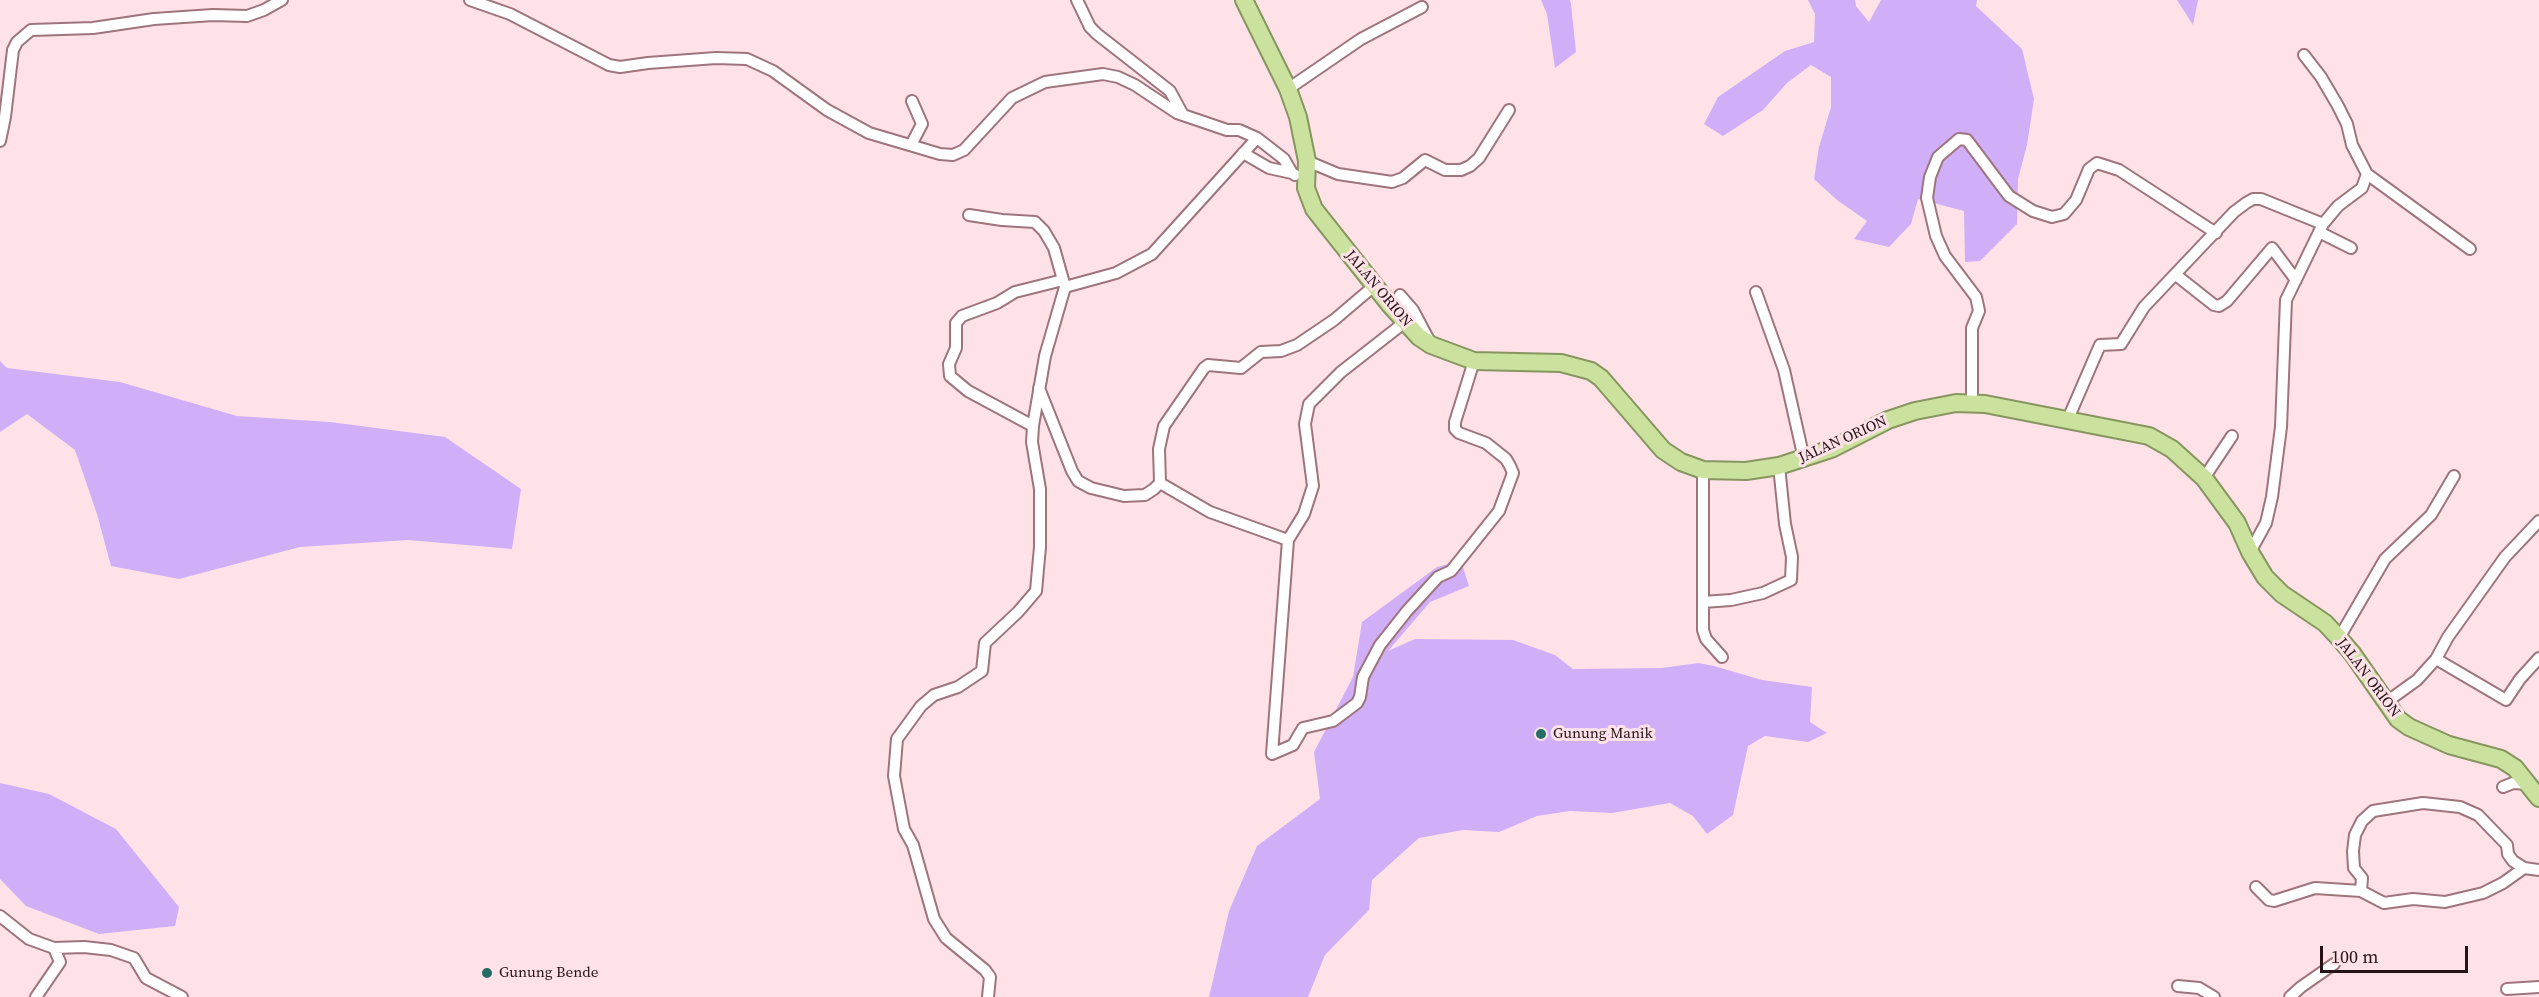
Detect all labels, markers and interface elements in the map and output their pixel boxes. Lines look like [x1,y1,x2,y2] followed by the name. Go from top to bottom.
[1341,247,1415,331] street label: JALAN ORION
[1796,413,1890,467] street label: JALAN ORION
[2332,635,2404,721] street label: JALAN ORION
[1553,725,1653,743] place label: Gunung Manik
[1534,727,1548,741] marker: Gunung Manik
[2323,934,2472,972] scale bar
[2331,944,2378,969] text: 100 m
[499,964,598,982] place label: Gunung Bende
[480,966,494,980] marker: Gunung Bende

